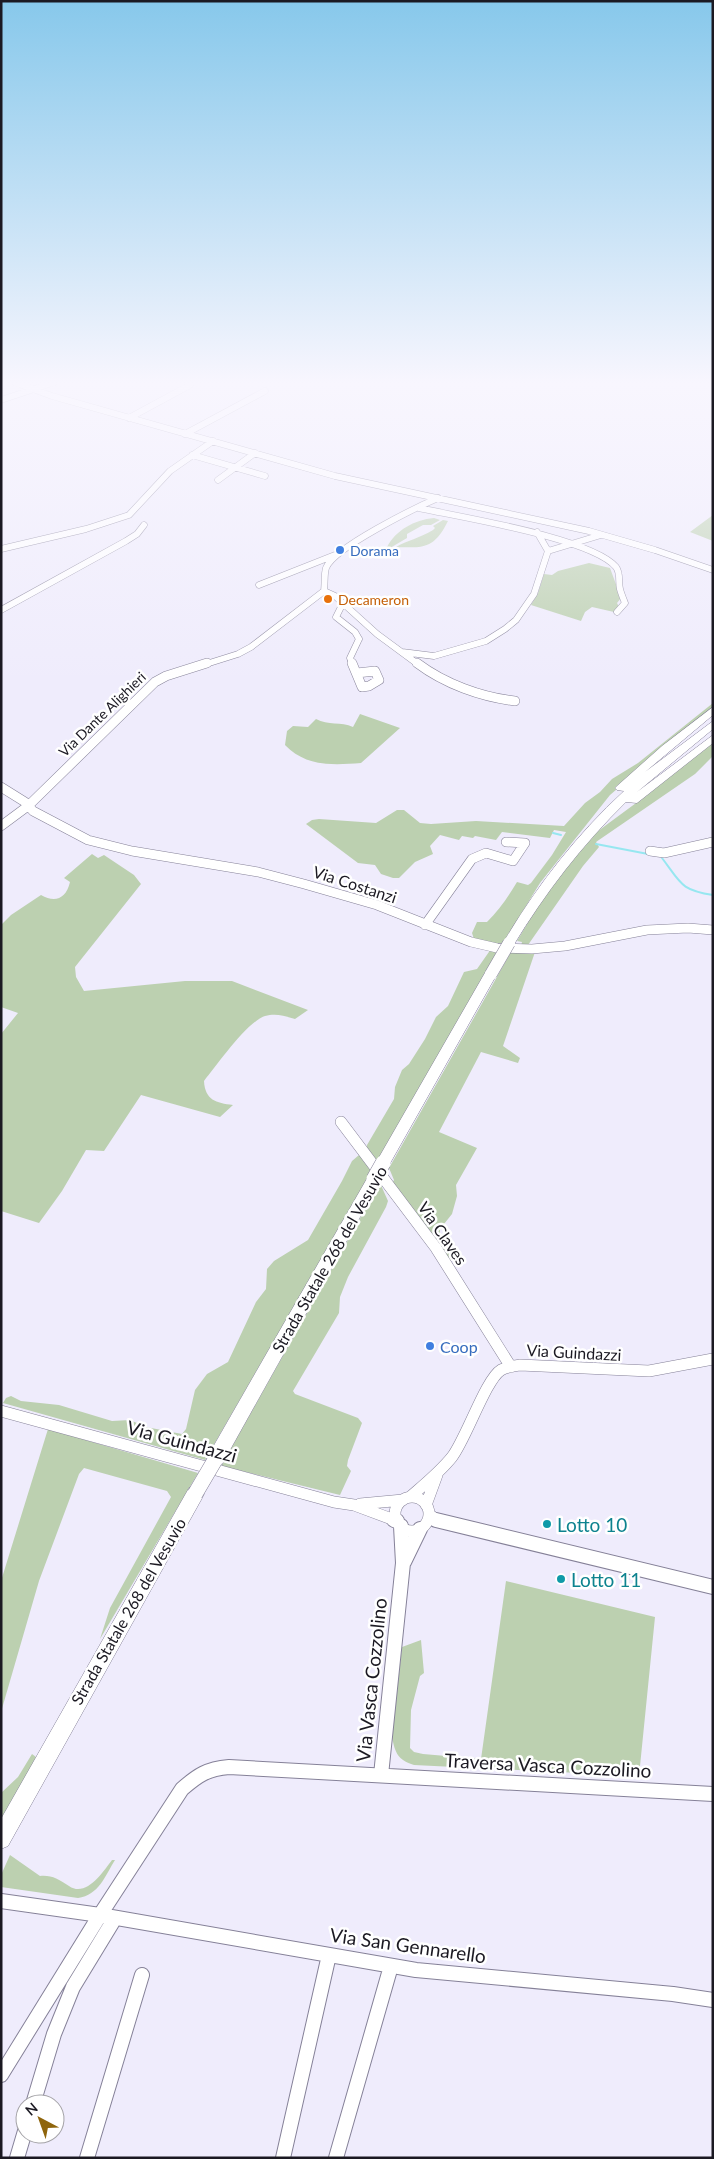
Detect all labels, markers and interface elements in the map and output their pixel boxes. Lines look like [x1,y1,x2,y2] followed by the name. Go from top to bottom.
[350,542,399,559] place label: Dorama
[334,544,346,556] marker: Dorama
[338,591,409,608] place label: Decameron
[322,593,334,605] marker: Decameron
[55,668,149,760] street label: Via Dante Alighieri
[311,862,399,906] street label: Via Costanzi
[268,1162,390,1356] street label: Strada Statale 268 del Vesuvio
[414,1198,472,1268] street label: Via Claves
[440,1337,478,1356] place label: Coop
[424,1340,436,1352] marker: Coop
[526,1340,622,1364] street label: Via Guindazzi
[124,1415,240,1467] street label: Via Guindazzi
[557,1513,627,1536] place label: Lotto 10
[67,1514,189,1708] street label: Strada Statale 268 del Vesuvio
[541,1518,553,1530] marker: Lotto 10
[571,1568,641,1591] place label: Lotto 11
[555,1573,567,1585] marker: Lotto 11
[351,1597,391,1763] street label: Via Vasca Cozzolino
[444,1748,652,1782] street label: Traversa Vasca Cozzolino
[328,1923,488,1967] street label: Via San Gennarello
[15,2094,65,2144] north arrow
[21,2099,41,2119] text: N

